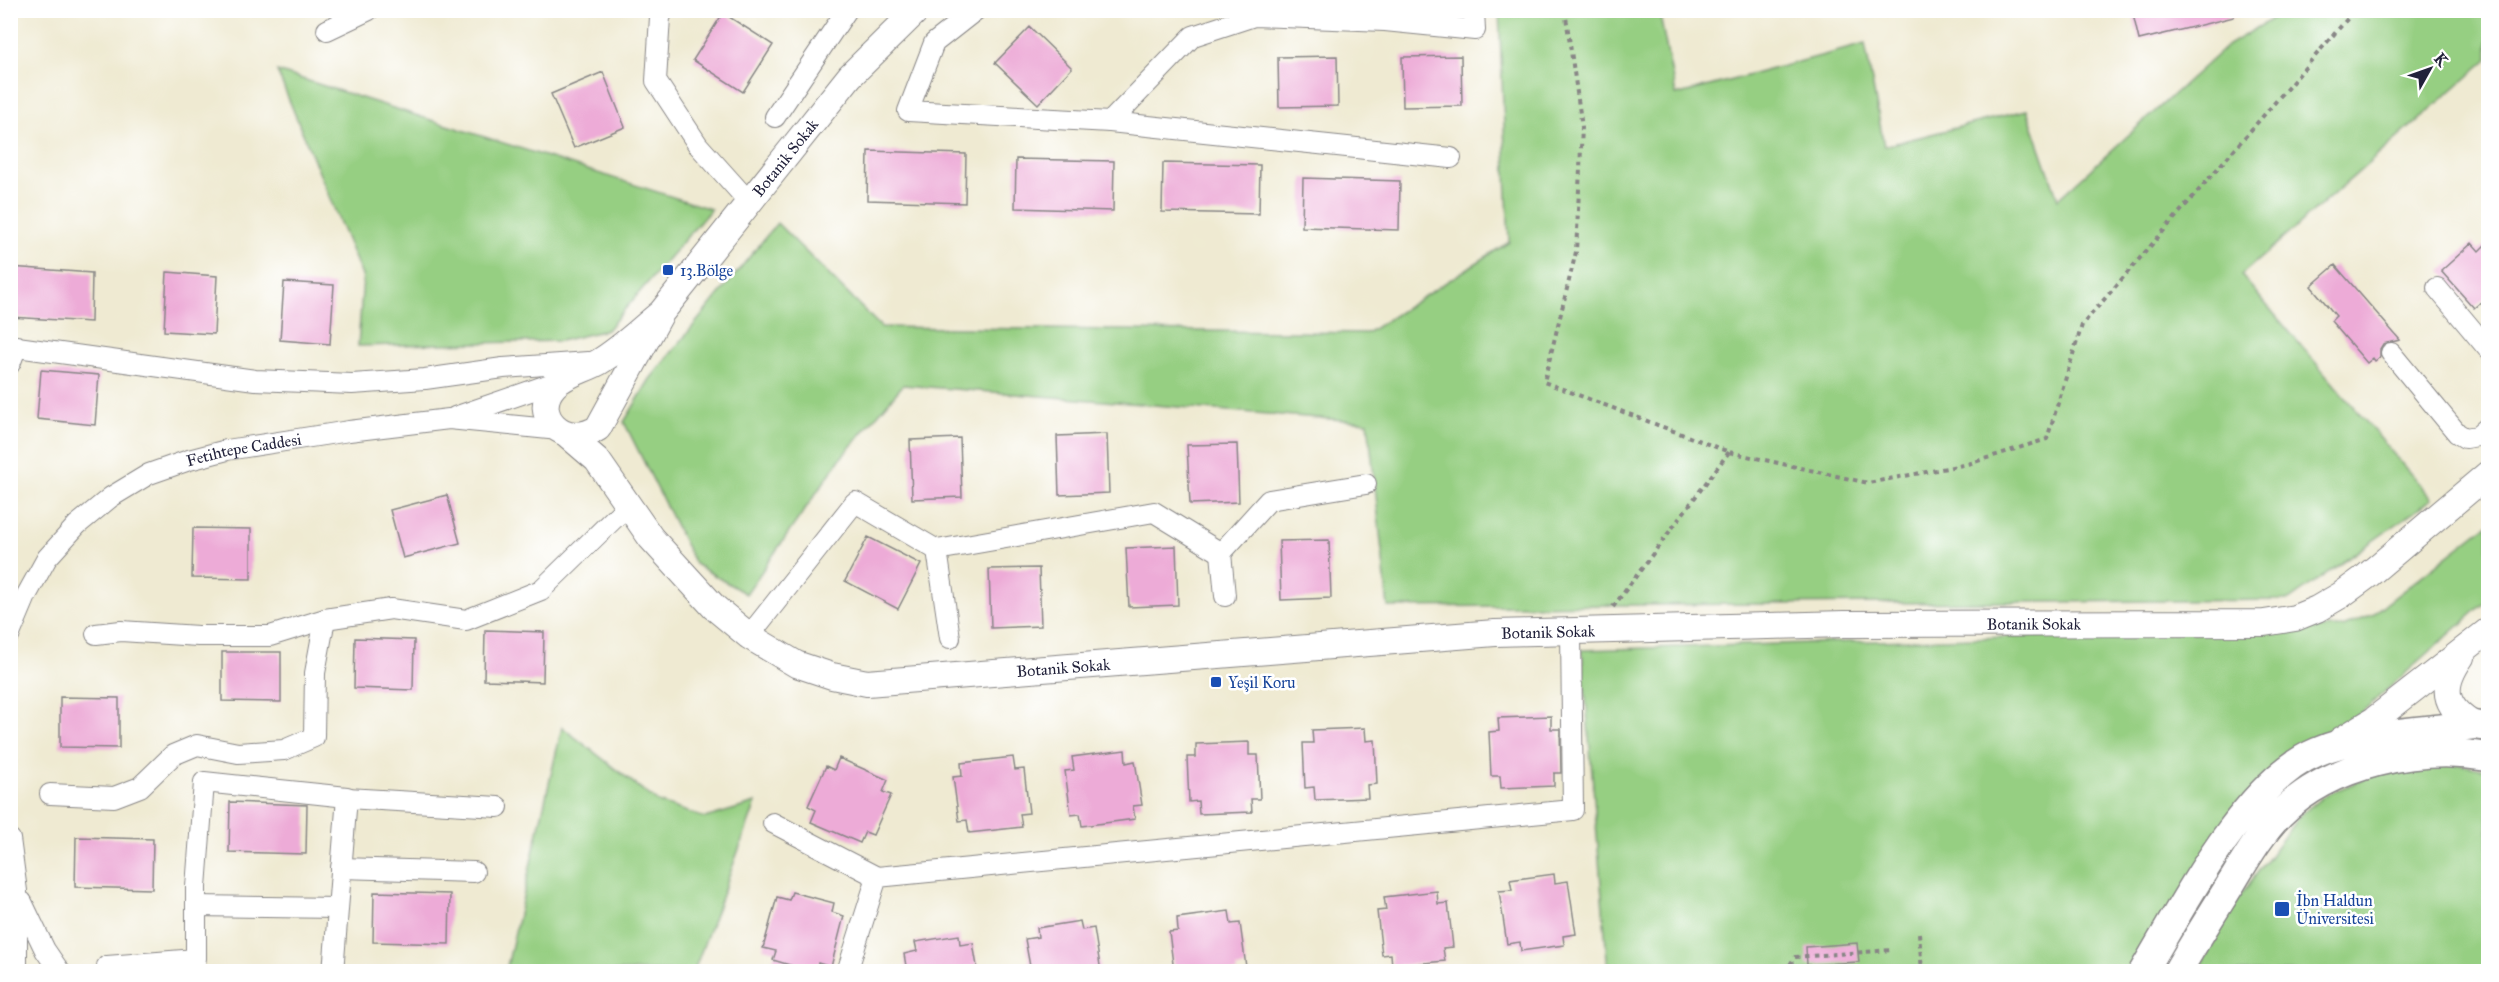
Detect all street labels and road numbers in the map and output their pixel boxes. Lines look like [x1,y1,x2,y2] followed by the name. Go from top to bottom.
[749,115,822,201] street label: Botanik Sokak
[184,429,303,470] street label: Fetihtepe Caddesi
[1987,614,2082,634] street label: Botanik Sokak
[1501,621,1596,643] street label: Botanik Sokak
[1016,655,1112,681] street label: Botanik Sokak

